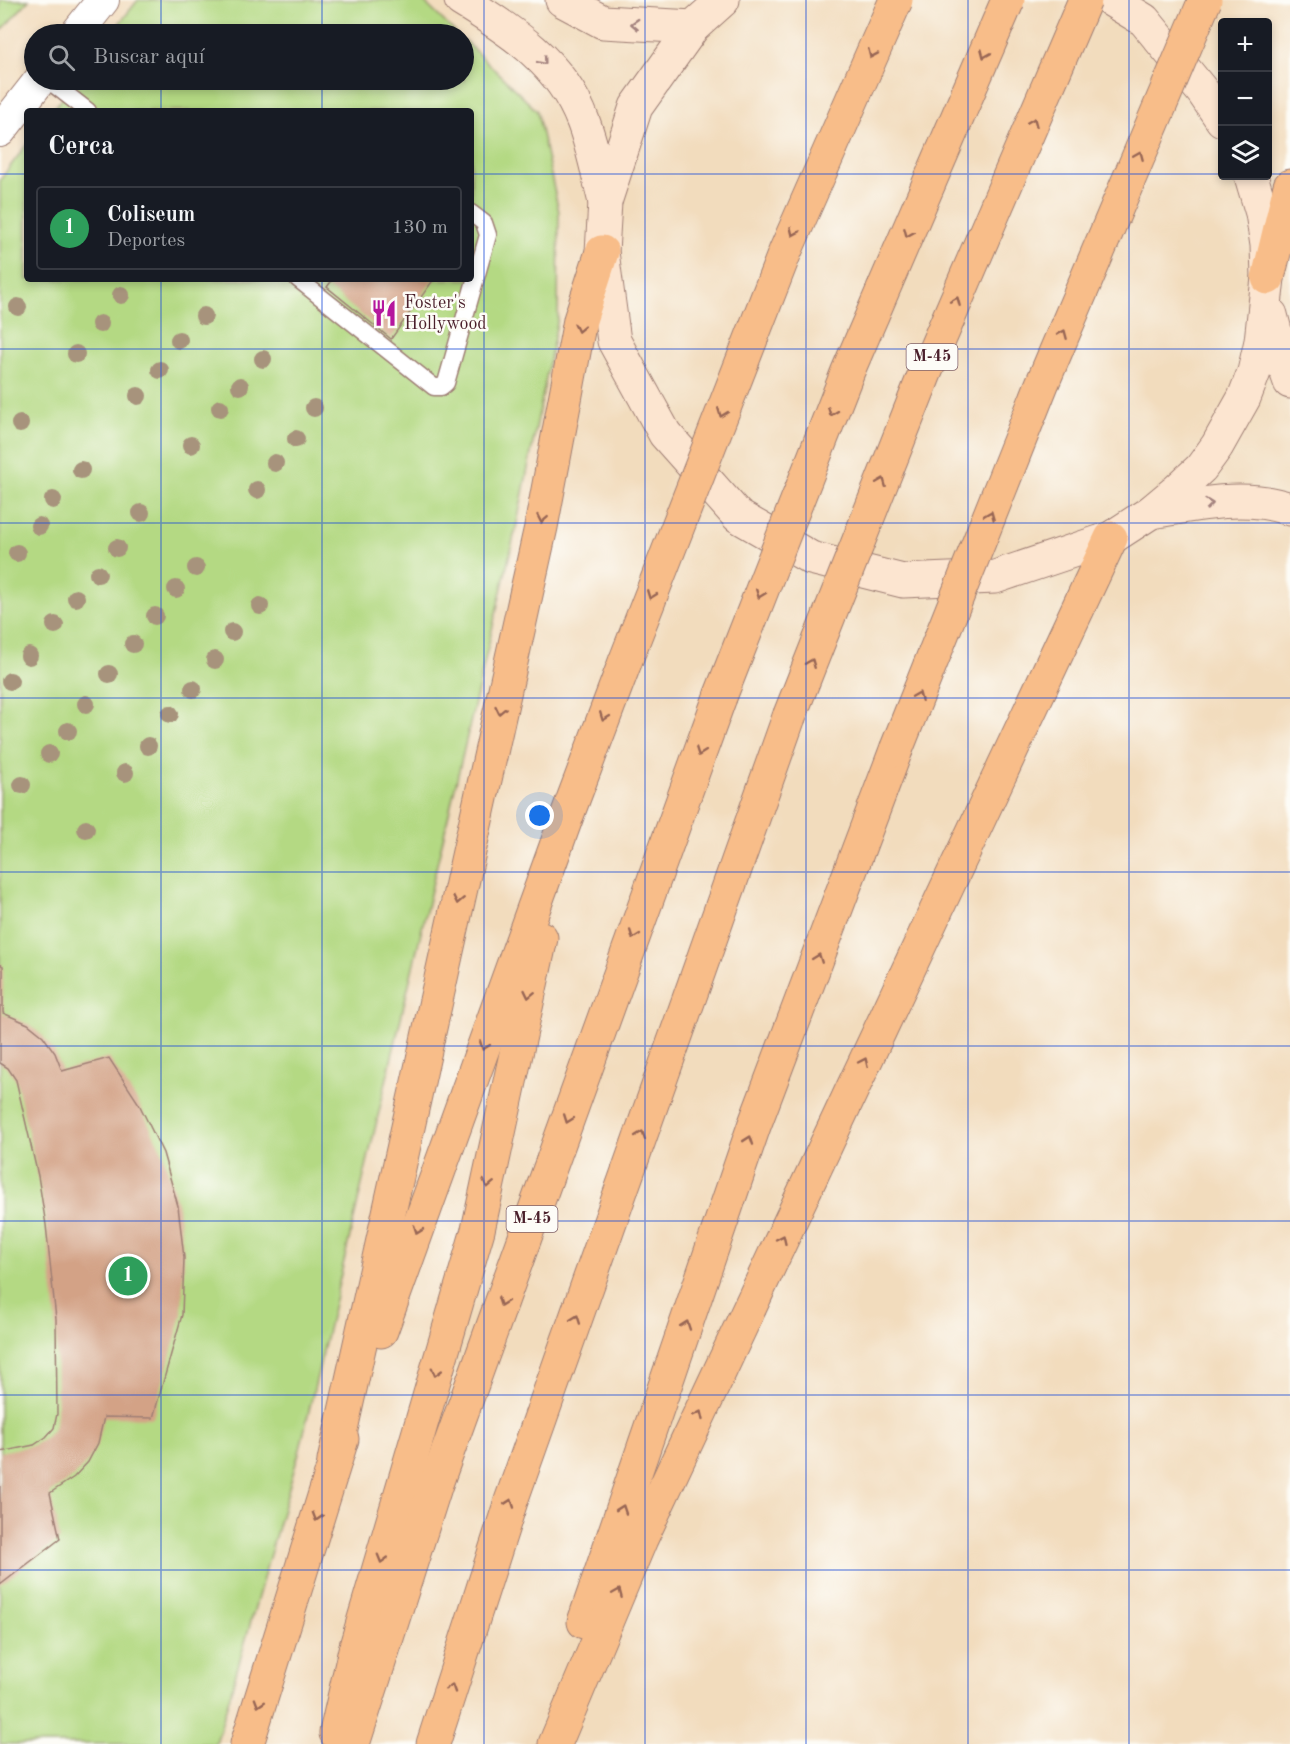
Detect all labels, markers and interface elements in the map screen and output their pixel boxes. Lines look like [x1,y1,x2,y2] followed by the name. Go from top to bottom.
[630,17,639,30] one-way arrow
[1218,18,1272,180] map controls
[1218,18,1272,72] button: +
[24,24,474,90] search box
[45,41,78,74] icon: search
[93,46,205,68] text: Buscar aquí
[867,47,879,58] one-way arrow
[980,47,992,58] one-way arrow
[536,54,547,65] one-way arrow
[1218,72,1272,126] button: −
[1026,117,1038,128] one-way arrow
[1218,126,1272,180] button: layers
[48,134,114,160] text: Cerca
[1132,150,1144,161] one-way arrow
[107,204,195,226] text: Coliseum
[64,218,75,238] text: 1
[392,218,448,238] text: 130 m
[789,226,801,237] one-way arrow
[903,226,915,237] one-way arrow
[107,231,185,251] text: Deportes
[404,294,487,333] place label: Foster's Hollywood
[949,297,961,308] one-way arrow
[369,298,399,328] restaurant icon: Foster's Hollywood
[573,322,586,332] one-way arrow
[1056,329,1068,340] one-way arrow
[906,344,958,370] road number: M-45
[826,406,839,417] one-way arrow
[717,407,729,418] one-way arrow
[875,477,887,488] one-way arrow
[1204,498,1214,511] one-way arrow
[983,510,995,521] one-way arrow
[536,514,549,524] one-way arrow
[755,588,768,599] one-way arrow
[646,589,659,600] one-way arrow
[803,658,816,669] one-way arrow
[911,691,923,702] one-way arrow
[495,704,508,714] one-way arrow
[599,711,612,722] one-way arrow
[695,746,708,757] one-way arrow
[525,801,554,830] your location
[453,895,466,905] one-way arrow
[629,929,642,940] one-way arrow
[810,953,823,963] one-way arrow
[523,988,536,998] one-way arrow
[478,1040,491,1051] one-way arrow
[857,1058,869,1069] one-way arrow
[563,1112,575,1123] one-way arrow
[633,1130,646,1141] one-way arrow
[742,1135,755,1146] one-way arrow
[482,1179,495,1189] one-way arrow
[506,1206,558,1232] road number: M-45
[412,1224,425,1235] one-way arrow
[774,1234,786,1245] one-way arrow
[108,1254,148,1298] pin: 1
[496,1296,509,1307] one-way arrow
[568,1314,581,1325] one-way arrow
[678,1320,691,1331] one-way arrow
[431,1366,443,1377] one-way arrow
[691,1411,703,1422] one-way arrow
[503,1498,516,1509] one-way arrow
[615,1504,628,1515] one-way arrow
[312,1511,324,1522] one-way arrow
[377,1554,389,1564] one-way arrow
[611,1588,623,1599] one-way arrow
[444,1683,456,1694] one-way arrow
[254,1697,267,1708] one-way arrow

